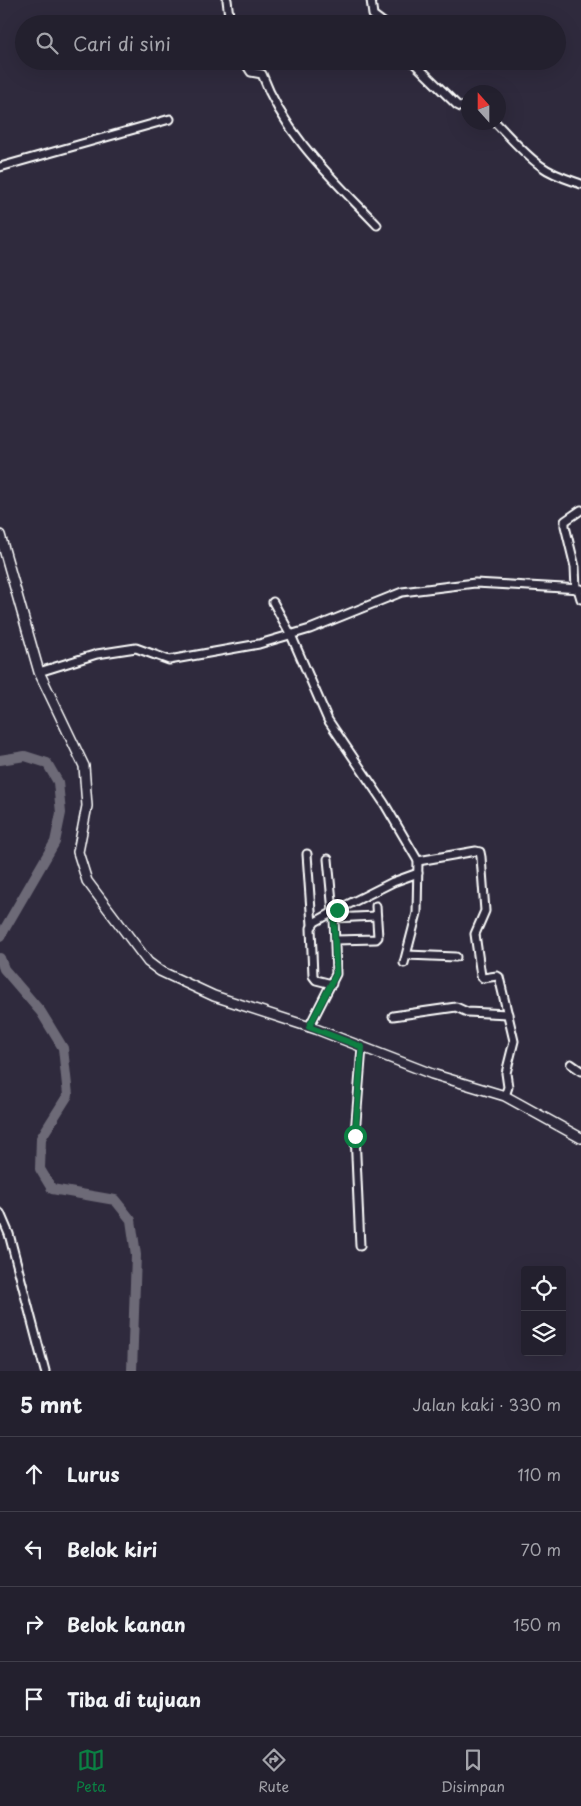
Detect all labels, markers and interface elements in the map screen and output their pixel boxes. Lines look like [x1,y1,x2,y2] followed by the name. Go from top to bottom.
[15,15,566,70] search box
[33,29,61,57] icon: search
[73,29,171,57] text: Cari di sini
[461,85,506,130] north arrow
[326,899,349,922] route end
[344,1125,367,1148] route start
[521,1266,566,1356] map controls
[521,1266,566,1311] button: locate
[521,1311,566,1356] button: layers
[20,1388,83,1420] text: 5 mnt
[412,1392,561,1416] text: Jalan kaki · 330 m
[20,1460,48,1488] icon: ahead
[67,1460,120,1488] text: Lurus
[518,1462,561,1486] text: 110 m
[20,1535,48,1563] icon: left
[67,1535,157,1563] text: Belok kiri
[521,1537,561,1561] text: 70 m
[20,1610,48,1638] icon: right
[67,1610,186,1638] text: Belok kanan
[513,1612,561,1636] text: 150 m
[20,1685,48,1713] icon: arrive
[67,1685,201,1713] text: Tiba di tujuan
[76,1746,106,1797] tab: Peta
[258,1746,289,1797] tab: Rute
[441,1746,505,1797] tab: Disimpan

